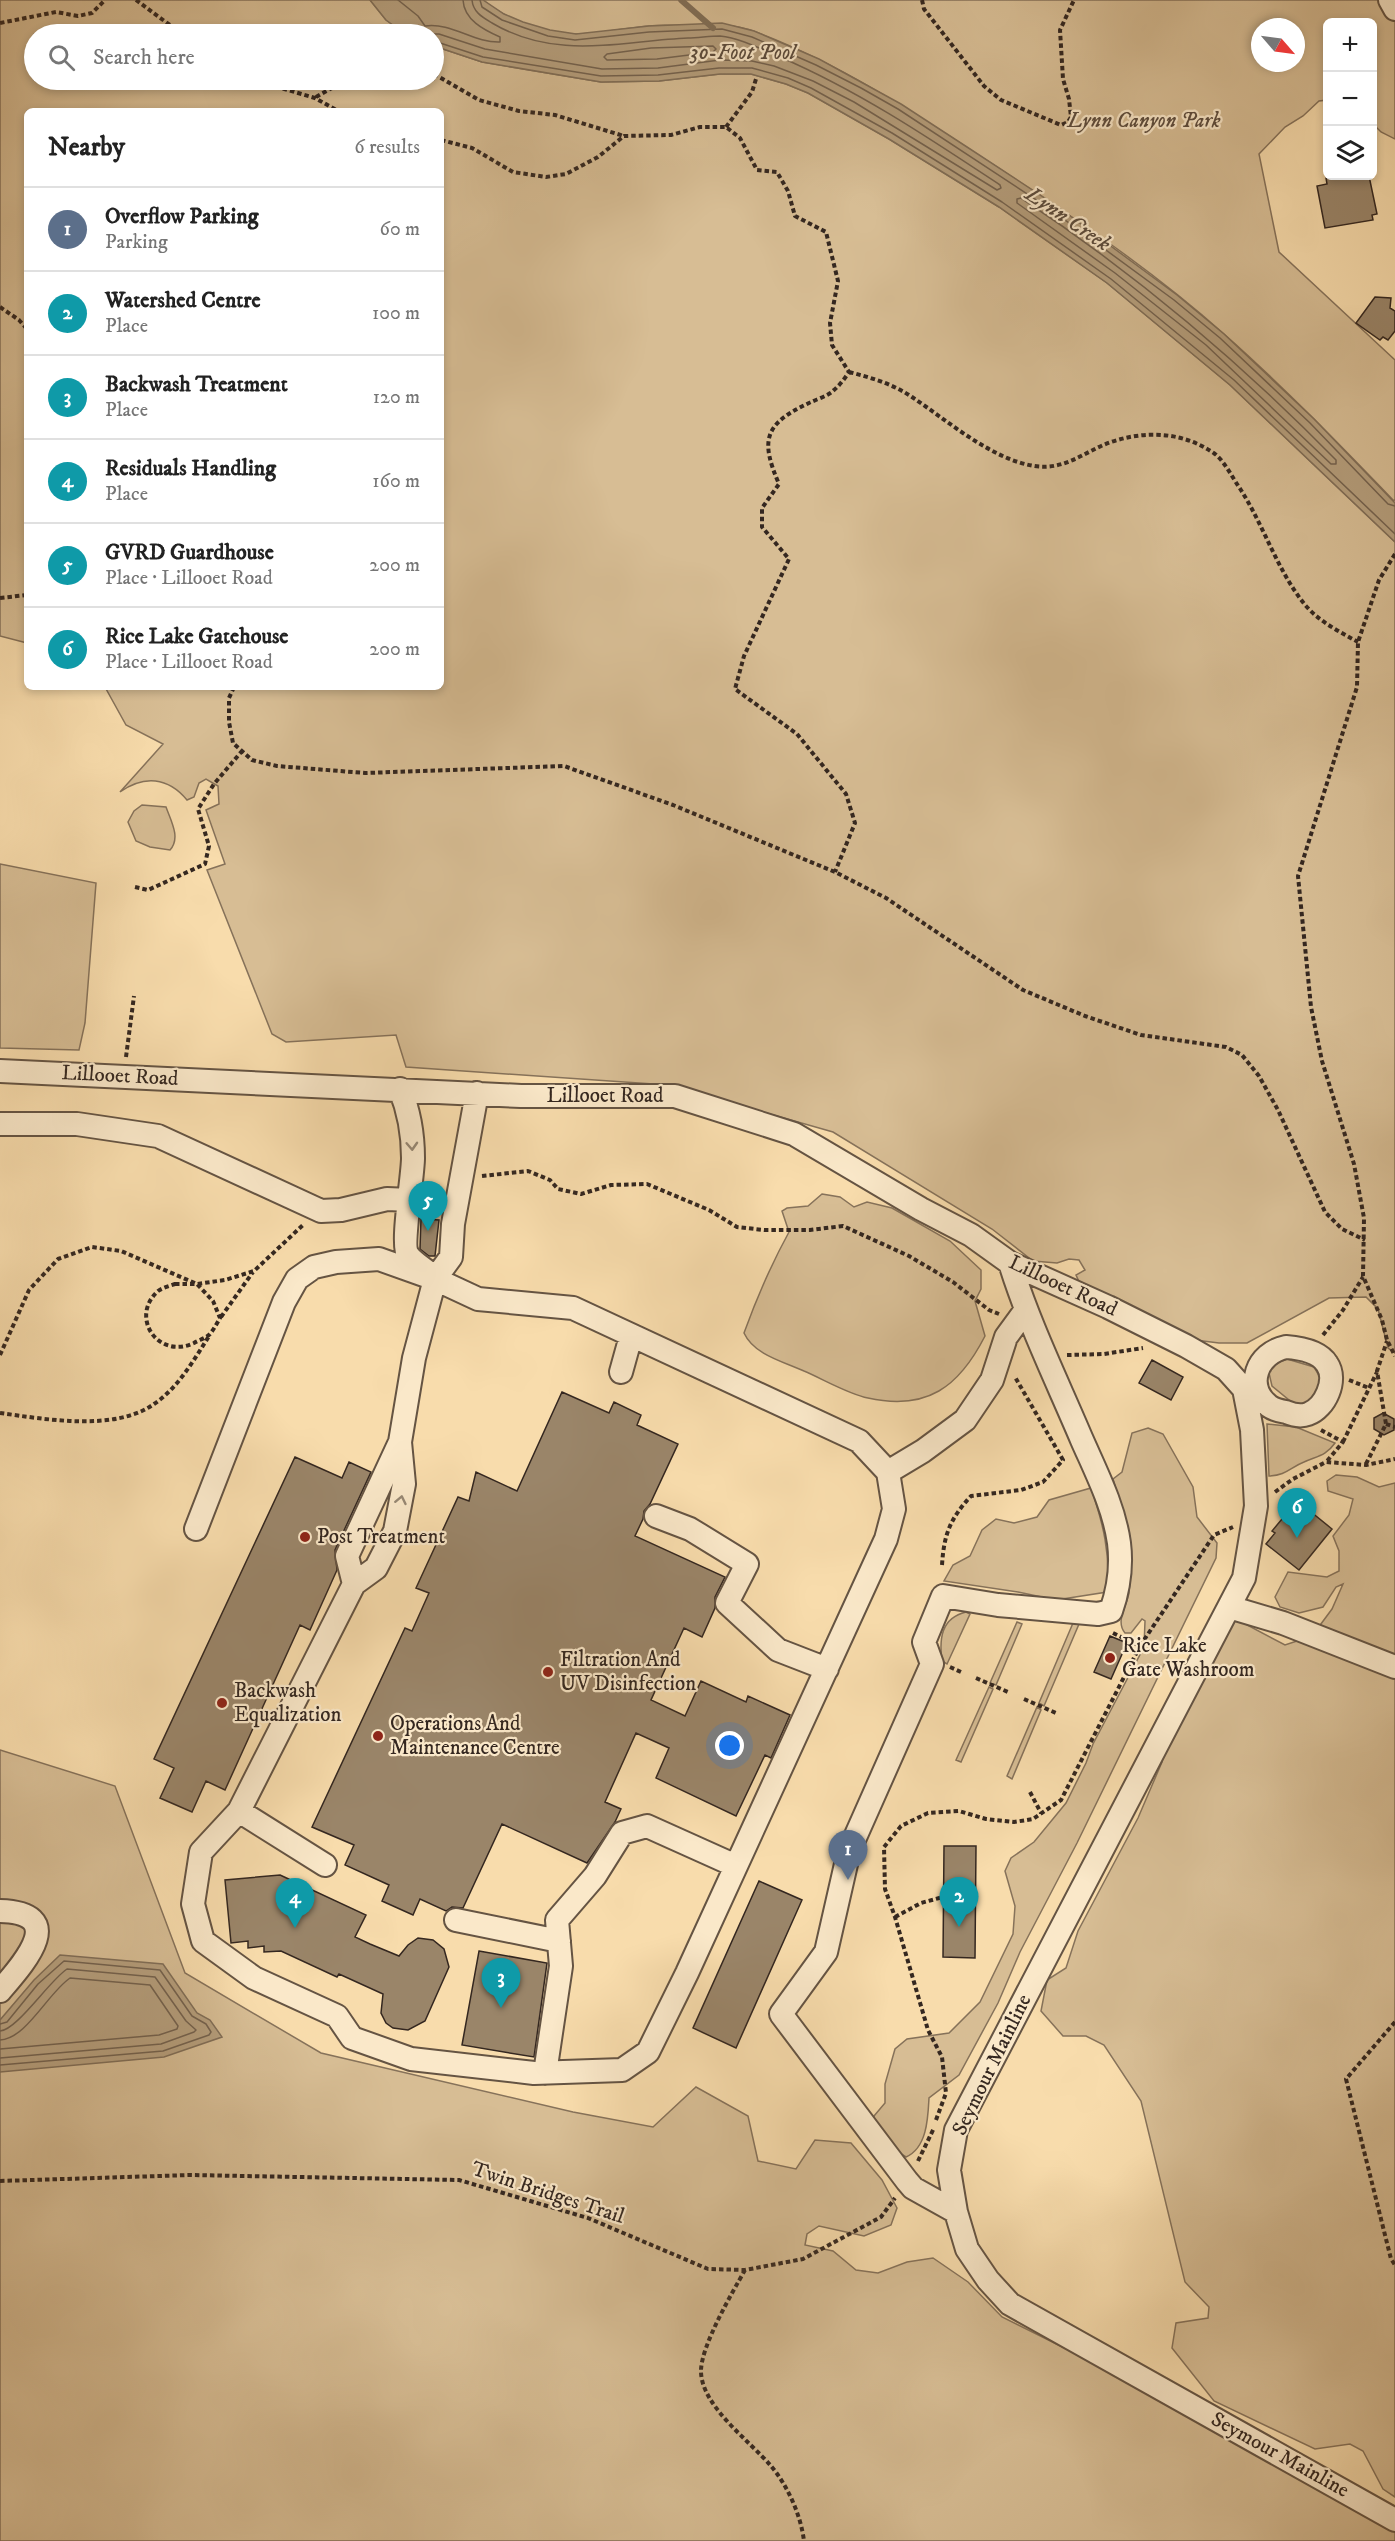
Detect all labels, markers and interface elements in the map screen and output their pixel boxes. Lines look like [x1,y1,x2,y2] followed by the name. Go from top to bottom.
[1251,18,1305,72] north arrow
[1323,18,1377,180] map controls
[1323,18,1377,72] button: +
[24,24,444,90] search box
[689,39,798,66] water label: 30-Foot Pool
[45,41,78,74] icon: search
[93,44,195,71] text: Search here
[1323,72,1377,126] button: −
[1066,108,1221,134] park label: Lynn Canyon Park
[1323,126,1377,180] button: layers
[48,131,125,164] text: Nearby
[354,135,420,160] text: 6 results
[1018,180,1117,258] water label: Lynn Creek
[105,203,258,230] text: Overflow Parking
[64,217,71,242] text: 1
[380,217,420,242] text: 60 m
[105,230,168,255] text: Parking
[105,287,261,314] text: Watershed Centre
[63,301,72,326] text: 2
[372,301,420,326] text: 100 m
[105,314,148,339] text: Place
[105,371,288,398] text: Backwash Treatment
[64,385,71,410] text: 3
[373,385,420,410] text: 120 m
[105,398,148,423] text: Place
[105,455,276,482] text: Residuals Handling
[62,469,73,494] text: 4
[372,469,420,494] text: 160 m
[105,482,148,507] text: Place
[105,539,274,566] text: GVRD Guardhouse
[63,553,72,578] text: 5
[369,553,420,578] text: 200 m
[105,566,273,591] text: Place · Lillooet Road
[105,623,288,650] text: Rice Lake Gatehouse
[62,637,73,662] text: 6
[369,637,420,662] text: 200 m
[105,650,273,675] text: Place · Lillooet Road
[61,1060,180,1092] street label: Lillooet Road
[547,1083,664,1109] street label: Lillooet Road
[405,1142,418,1151] one-way arrow
[408,1182,448,1231] pin: 5
[1005,1250,1122,1323] street label: Lillooet Road
[1278,1488,1316,1538] pin: 6
[394,1495,407,1505] one-way arrow
[317,1524,445,1550] place label: Post Treatment
[298,1530,312,1544] marker: Post Treatment
[1122,1633,1255,1683] place label: Rice Lake Gate Washroom
[560,1647,696,1697] place label: Filtration And UV Disinfection
[1103,1651,1117,1665] marker: Rice Lake Gate Washroom
[541,1665,555,1679] marker: Filtration And UV Disinfection
[234,1678,341,1728] place label: Backwash Equalization
[215,1696,229,1710] marker: Backwash Equalization
[390,1711,560,1761] place label: Operations And Maintenance Centre
[371,1729,385,1743] marker: Operations And Maintenance Centre
[715,1731,744,1760] your location
[828,1830,868,1880] pin: 1
[276,1878,314,1928] pin: 4
[940,1878,978,1927] pin: 2
[482,1958,520,2008] pin: 3
[947,1990,1038,2140] street label: Seymour Mainline
[468,2156,628,2230] street label: Twin Bridges Trail
[1206,2406,1354,2504] street label: Seymour Mainline

